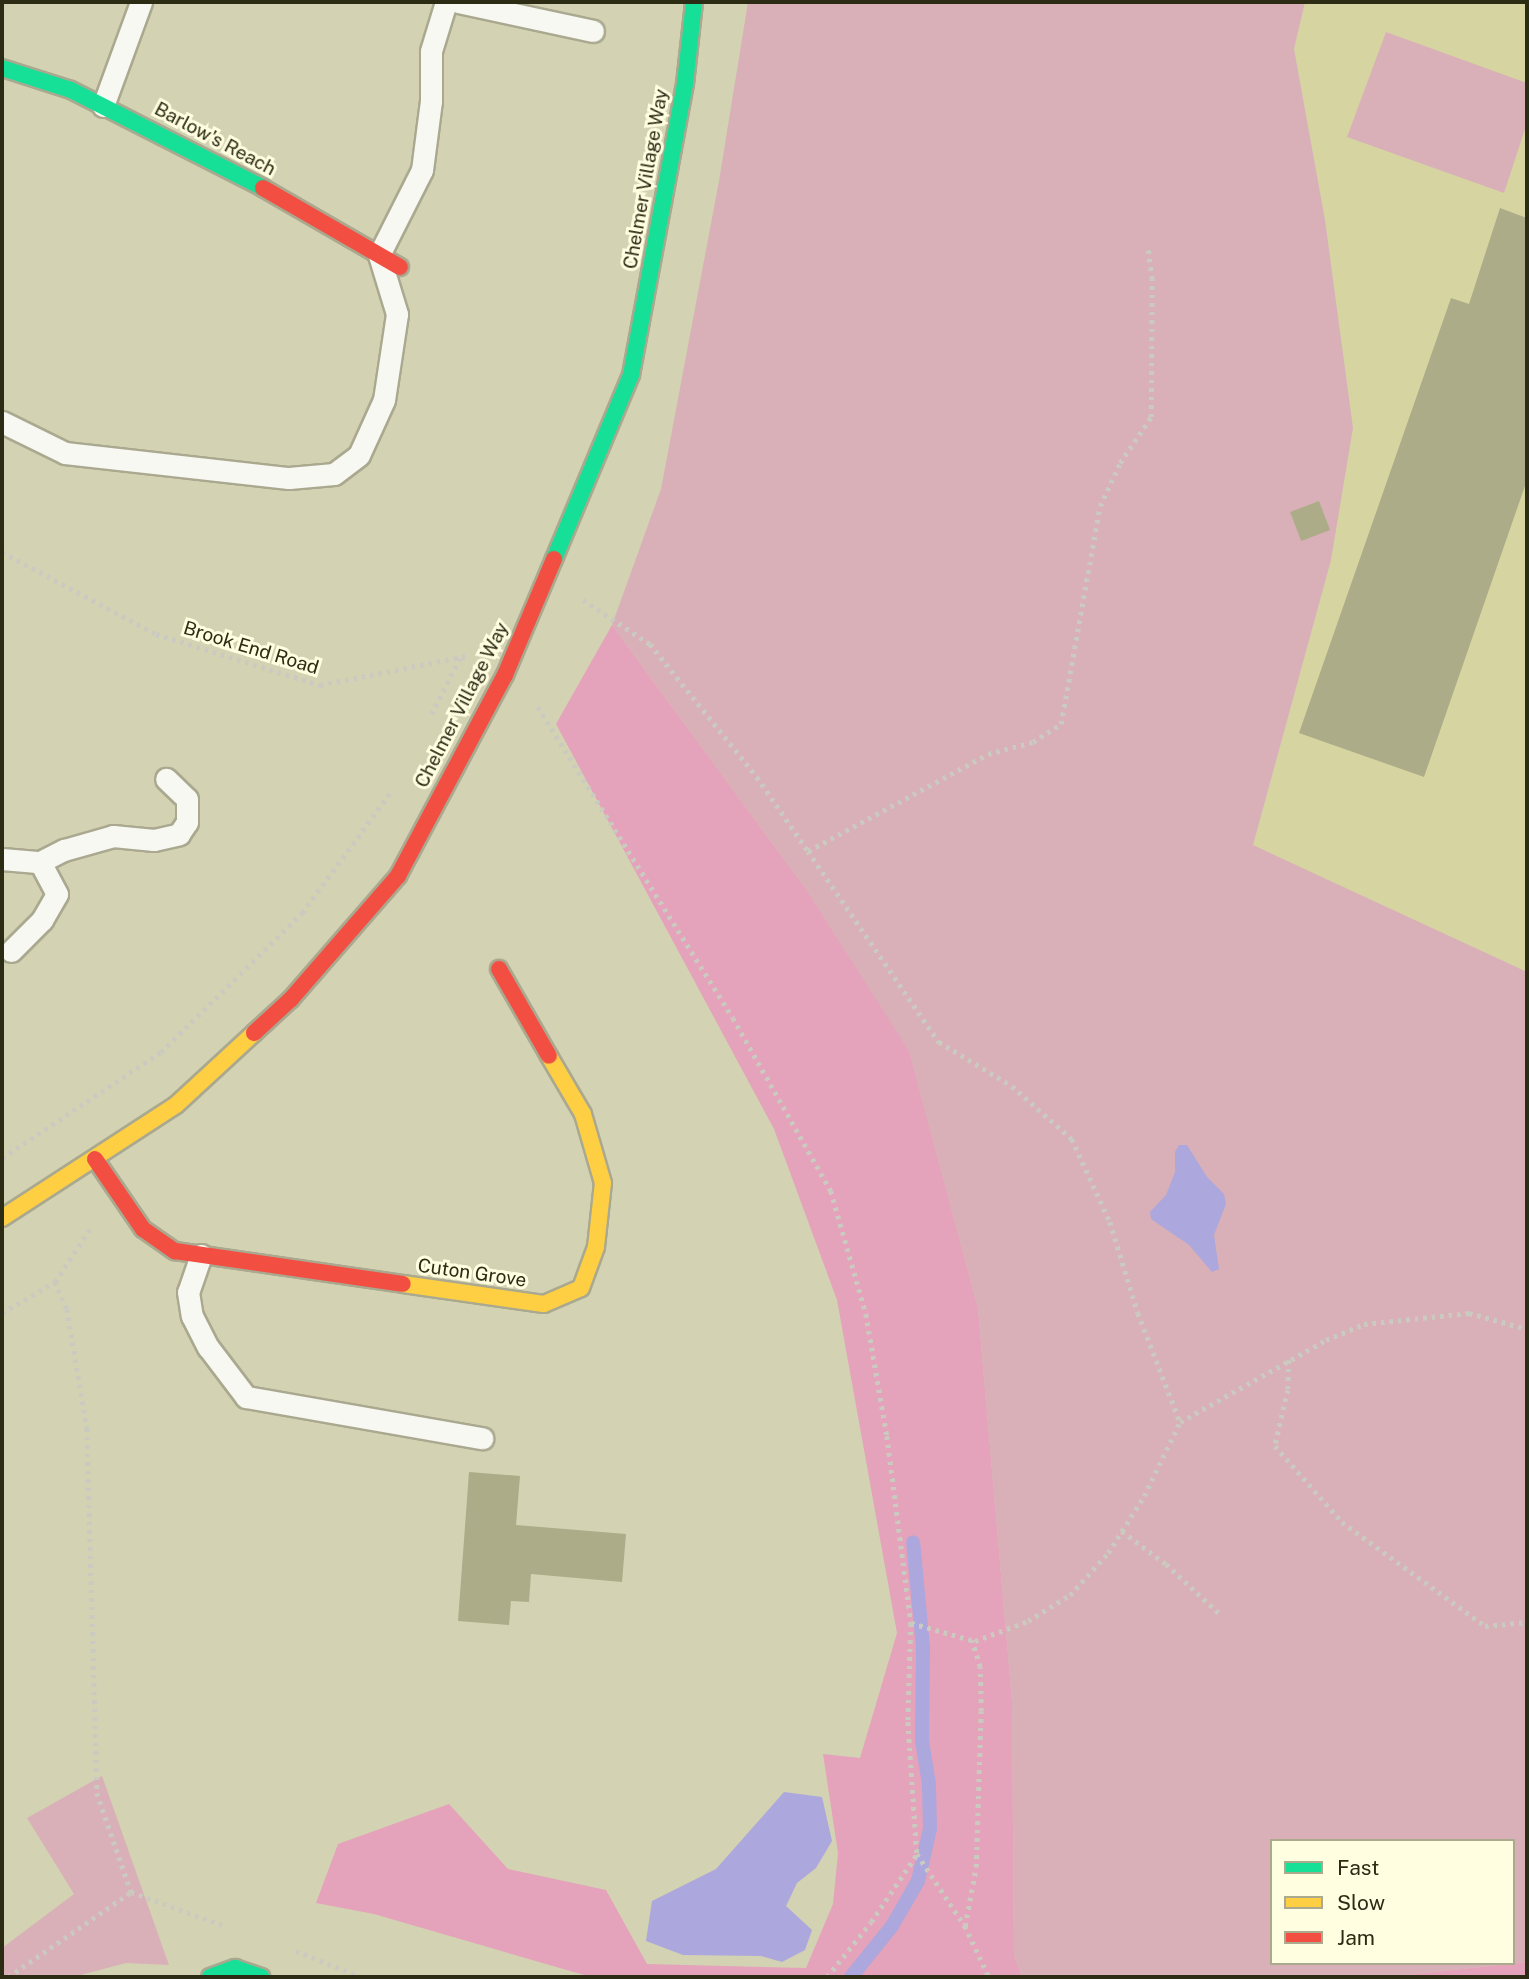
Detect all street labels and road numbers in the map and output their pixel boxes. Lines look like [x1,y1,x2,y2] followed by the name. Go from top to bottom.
[619,87,673,271] street label: Chelmer Village Way
[151,97,279,181] street label: Barlow's Reach
[181,617,321,679] street label: Brook End Road
[410,618,514,792] street label: Chelmer Village Way
[416,1254,528,1292] street label: Cuton Grove

